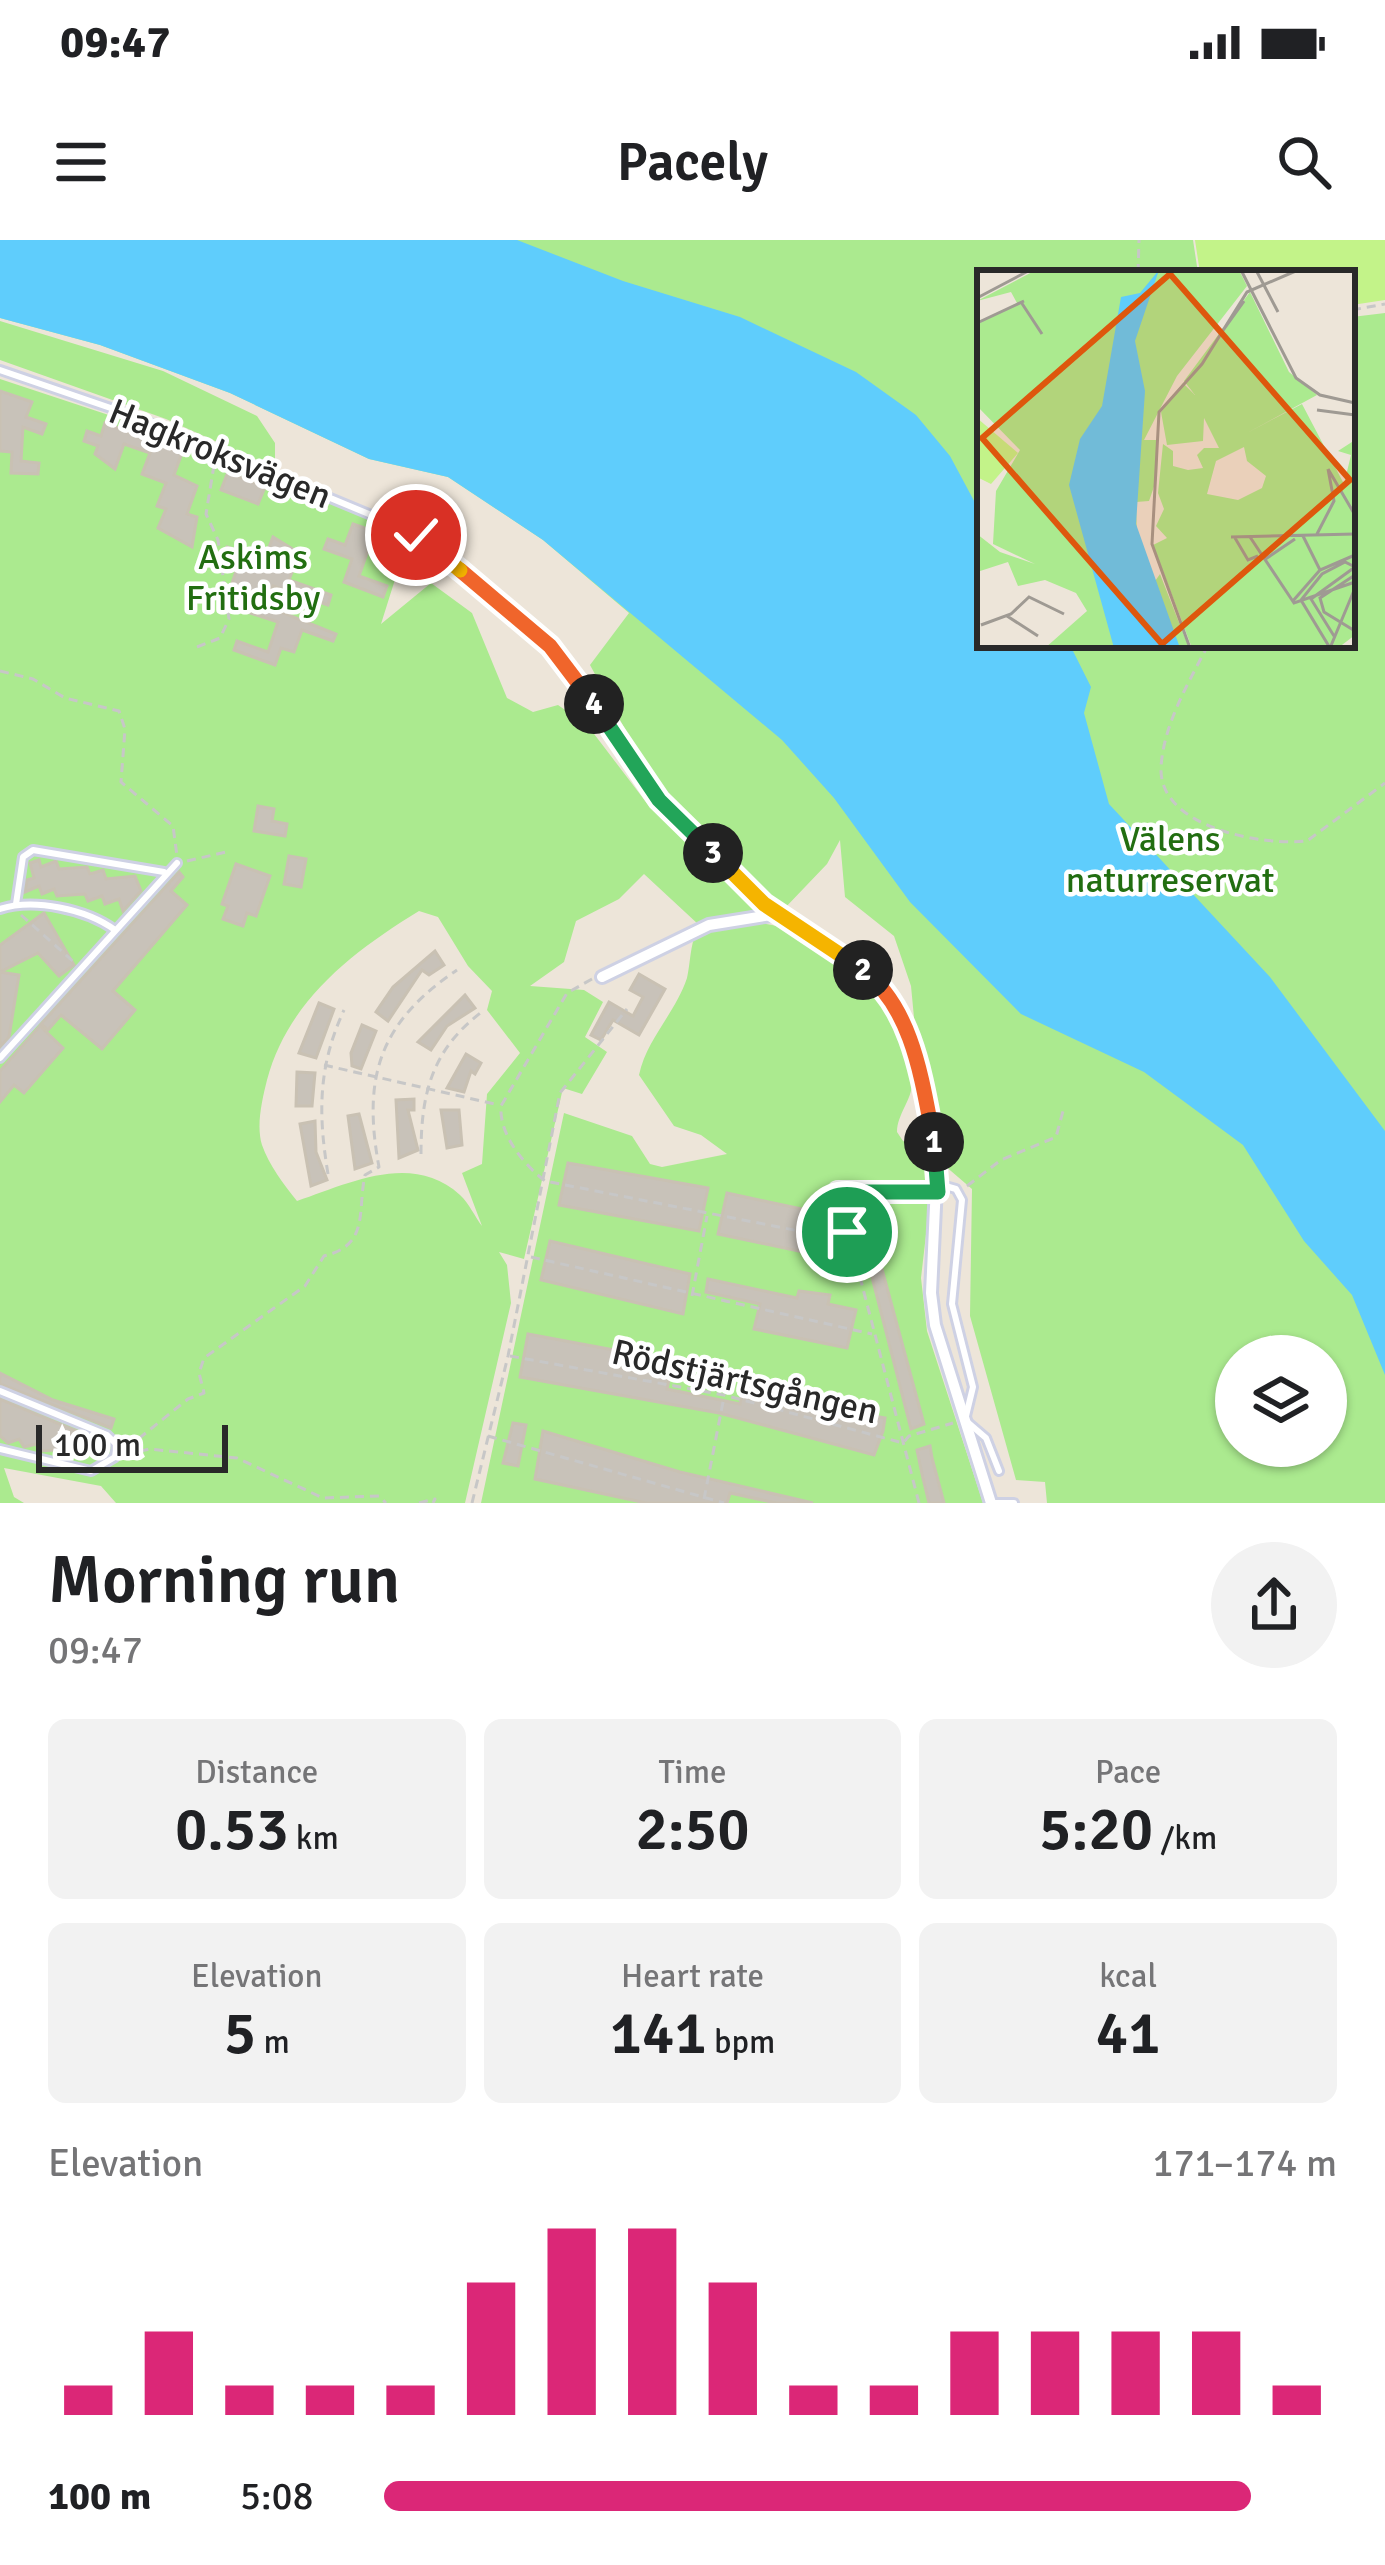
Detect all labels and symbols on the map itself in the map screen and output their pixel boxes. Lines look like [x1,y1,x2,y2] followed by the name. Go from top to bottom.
[977,270,1355,648] inset map
[102,389,338,519] street label: Hagkroksvägen
[365,484,467,586] pin
[186,535,321,621] park label: Askims Fritidsby
[564,674,624,734] pin: 4
[1066,817,1274,903] park label: Välens naturreservat
[683,823,743,883] pin: 3
[833,940,893,1000] pin: 2
[904,1112,964,1172] pin: 1
[796,1181,898,1283] pin
[608,1330,882,1434] street label: Rödstjärtsgången
[36,1419,228,1472] scale bar

